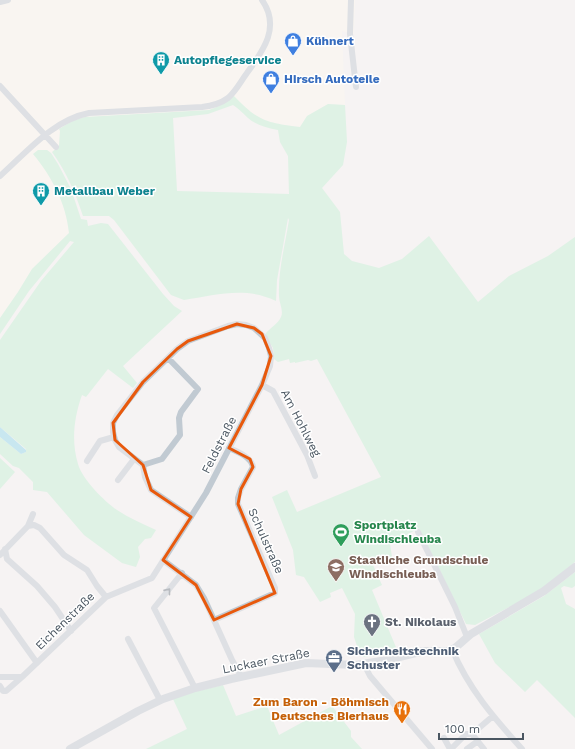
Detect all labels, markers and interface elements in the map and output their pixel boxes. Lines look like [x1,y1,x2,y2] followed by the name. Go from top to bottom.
[283,31,303,56] shop icon: Kühnert
[306,34,354,48] place label: Kühnert
[151,50,171,75] building icon: Autopflegeservice
[174,53,281,67] place label: Autopflegeservice
[261,69,281,94] shop icon: Hirsch Autoteile
[284,72,380,86] place label: Hirsch Autoteile
[31,181,51,206] building icon: Metallbau Weber
[54,184,156,198] place label: Metallbau Weber
[278,387,324,459] street label: Am Hohlweg
[199,414,239,476] street label: Feldstraße
[245,506,287,576] street label: Schulstraße
[354,518,441,546] place label: Sportplatz Windischleuba
[331,522,351,547] sports icon: Sportplatz Windischleuba
[349,553,488,581] place label: Staatliche Grundschule Windischleuba
[326,557,346,582] school or university icon: Staatliche Grundschule Windischleuba
[164,588,171,595] one-way arrow
[33,589,97,653] street label: Eichenstraße
[362,612,382,637] church icon: St. Nikolaus
[385,615,457,629] place label: St. Nikolaus
[347,644,459,672] place label: Sicherheitstechnik Schuster
[221,646,311,676] street label: Luckaer Straße
[324,648,344,673] office icon: Sicherheitstechnik Schuster
[253,695,390,723] place label: Zum Baron - Böhmisch Deutsches Bierhaus
[392,699,412,724] restaurant icon: Zum Baron - Böhmisch Deutsches Bierhaus
[439,715,523,741] scale bar
[445,722,480,736] text: 100 m

